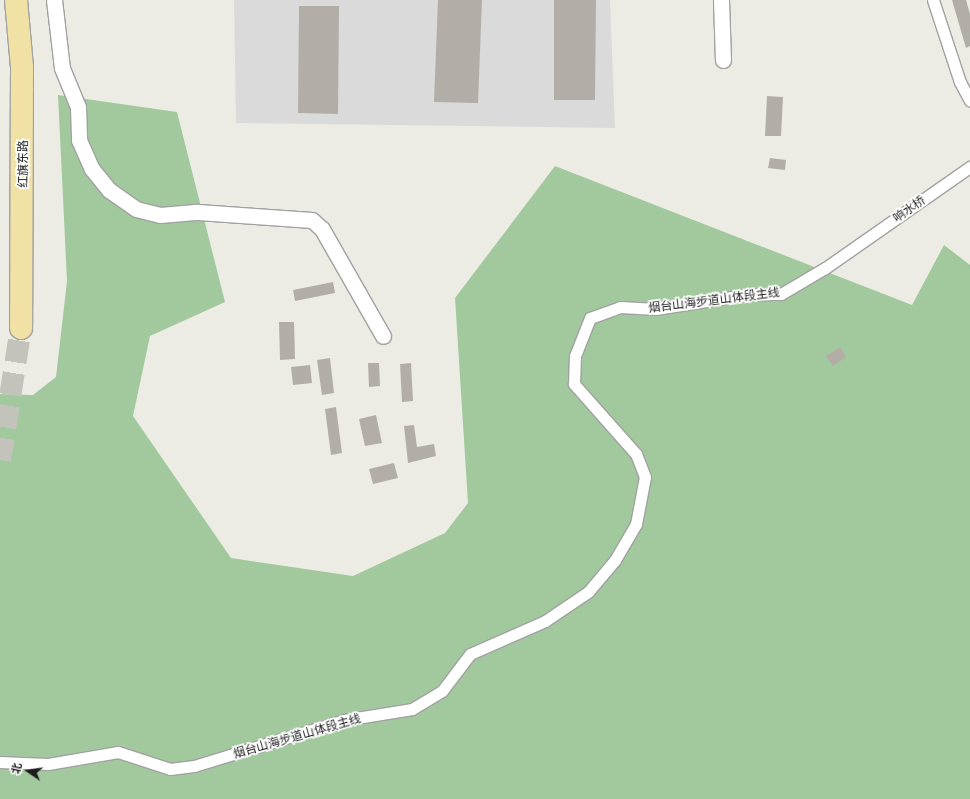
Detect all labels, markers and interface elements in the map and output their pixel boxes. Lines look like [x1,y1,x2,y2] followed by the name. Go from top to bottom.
[16,140,30,188] street label: 红旗东路
[890,193,928,225] street label: 响水桥
[648,285,780,315] street label: 烟台山海步道山体段主线
[232,711,362,761] street label: 烟台山海步道山体段主线
[8,751,48,791] north arrow
[8,761,24,775] text: 北

